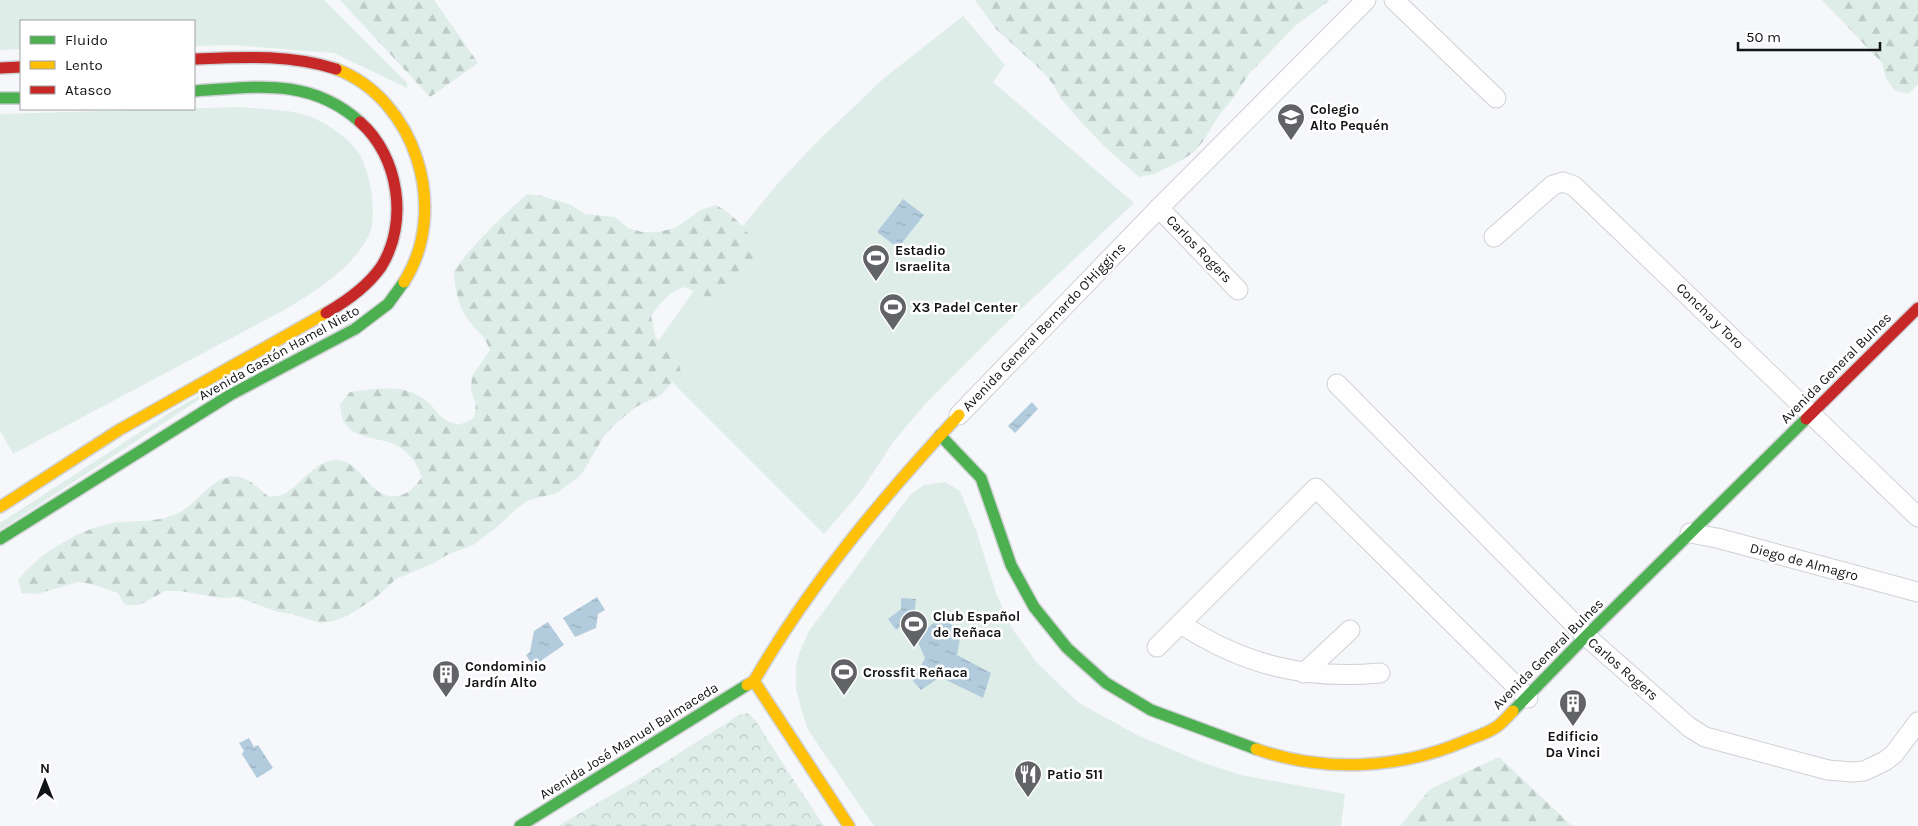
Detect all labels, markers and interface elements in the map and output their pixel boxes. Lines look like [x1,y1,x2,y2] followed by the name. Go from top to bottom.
[20,20,195,110] legend
[1738,20,1880,52] scale bar
[1746,28,1781,46] text: 50 m
[65,31,108,49] text: Fluido
[65,56,103,74] text: Lento
[65,81,111,99] text: Atasco
[1310,101,1389,134] place label: Colegio Alto Pequén
[1276,102,1306,141] school or university icon: Colegio Alto Pequén
[1163,212,1235,286] street label: Carlos Rogers
[959,239,1129,415] street label: Avenida General Bernardo O'Higgins
[895,242,950,275] place label: Estadio Israelita
[861,243,891,282] sports icon: Estadio Israelita
[1673,279,1747,353] street label: Concha y Toro
[878,292,908,331] sports icon: X3 Padel Center
[912,299,1018,316] place label: X3 Padel Center
[196,302,362,404] street label: Avenida Gastón Hamel Nieto
[1777,309,1895,427] street label: Avenida General Bulnes
[1748,539,1860,585] street label: Diego de Almagro
[1489,595,1607,713] street label: Avenida General Bulnes
[933,608,1020,641] place label: Club Español de Reñaca
[899,609,929,648] sports icon: Club Español de Reñaca
[1584,634,1662,704] street label: Carlos Rogers
[829,657,859,696] sports icon: Crossfit Reñaca
[465,658,546,691] place label: Condominio Jardín Alto
[431,659,461,698] building icon: Condominio Jardín Alto
[863,664,968,681] place label: Crossfit Reñaca
[536,679,722,803] street label: Avenida José Manuel Balmaceda
[1558,688,1588,727] building icon: Edificio Da Vinci
[1545,728,1601,761] place label: Edificio Da Vinci
[20,756,70,806] north arrow
[1013,759,1043,798] restaurant icon: Patio 511
[40,760,50,777] text: N
[1047,766,1103,783] place label: Patio 511

